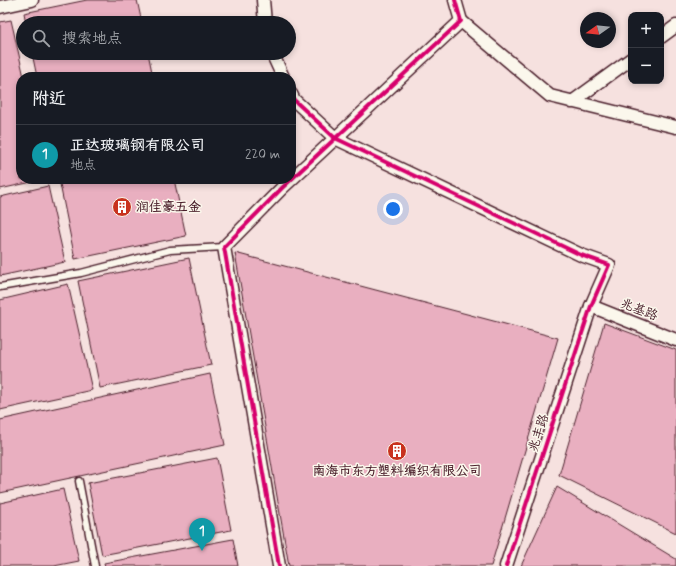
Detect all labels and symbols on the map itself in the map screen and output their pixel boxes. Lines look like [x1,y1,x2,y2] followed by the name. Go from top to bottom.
[580,12,616,48] north arrow
[111,196,133,218] building icon: 润佳豪五金
[136,199,201,216] place label: 润佳豪五金
[383,199,403,219] your location
[618,295,660,325] street label: 兆基路
[525,412,553,454] street label: 兆丰路
[386,440,408,462] building icon: 南海市东方塑料编织有限公司
[312,463,482,480] place label: 南海市东方塑料编织有限公司
[189,518,215,551] pin: 1

